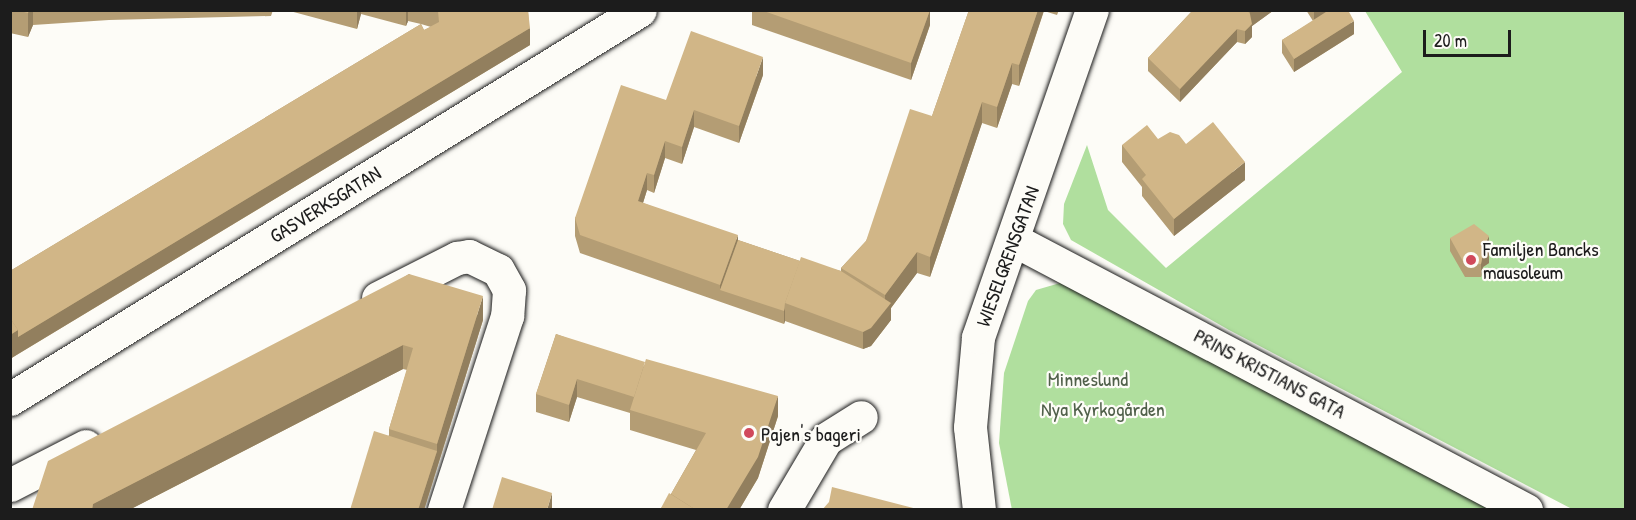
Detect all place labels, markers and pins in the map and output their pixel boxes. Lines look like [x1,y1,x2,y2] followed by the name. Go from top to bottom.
[1483,237,1599,284] place label: Familjen Bancks mausoleum
[1464,253,1478,267] marker: Familjen Bancks mausoleum
[761,421,861,445] place label: Pajen's bageri
[742,426,756,440] marker: Pajen's bageri

